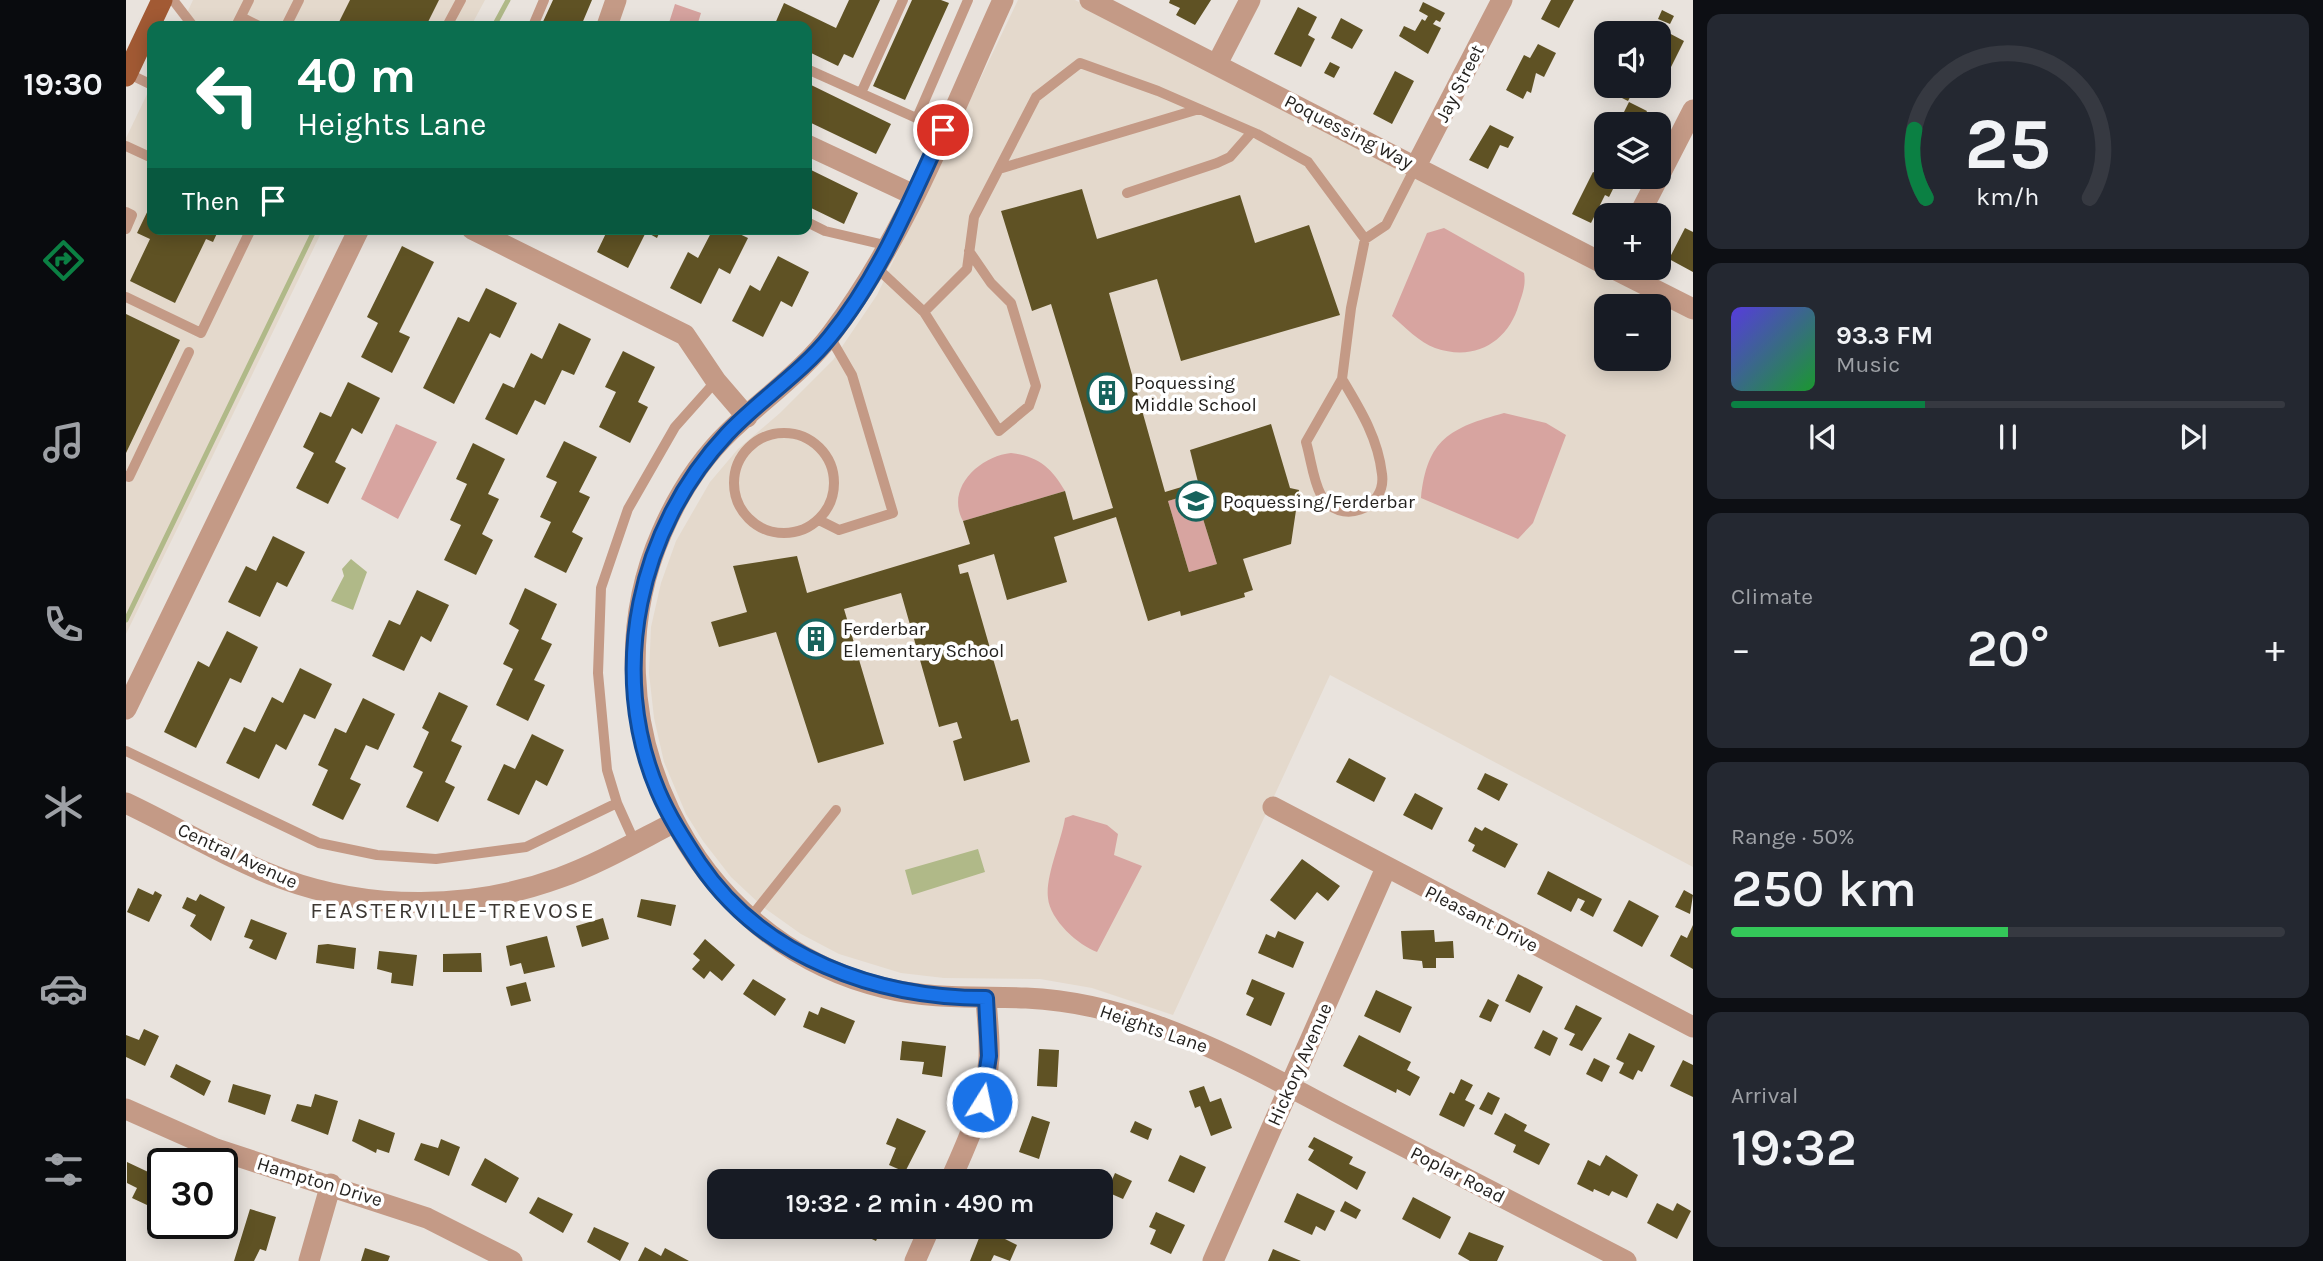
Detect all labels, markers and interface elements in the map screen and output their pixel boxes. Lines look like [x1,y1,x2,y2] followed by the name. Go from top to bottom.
[1594,21,1671,371] map controls
[1594,21,1671,98] button: sound
[1431,41,1489,126] street label: Jay Street
[297,47,416,104] text: 40 m
[182,49,273,140] icon: left
[23,66,103,103] text: 19:30
[1281,90,1417,174] street label: Poquessing Way
[913,100,973,160] pin
[1965,101,2051,186] text: 25
[297,106,487,143] text: Heights Lane
[924,111,962,149] icon: arrive
[1594,112,1671,189] button: layers
[254,182,292,220] icon: arrive
[1976,182,2040,211] text: km/h
[182,186,240,217] text: Then
[1594,203,1671,280] button: +
[39,236,88,285] icon: directions
[1594,294,1671,371] button: −
[1836,320,1933,351] text: 93.3 FM
[1836,351,1900,378] text: Music
[1086,372,1128,414] building icon: Poquessing Middle School
[1134,372,1257,416] place label: Poquessing Middle School
[39,418,88,467] icon: music
[1804,418,1842,456] icon: previous
[1989,418,2027,456] icon: pause
[2174,418,2212,456] icon: next
[1175,480,1217,522] school or university icon: Poquessing/Ferderbar
[1223,491,1415,513] place label: Poquessing/Ferderbar
[1731,583,1813,610] text: Climate
[39,600,88,649] icon: phone
[795,618,837,660] building icon: Ferderbar Elementary School
[843,618,1004,662] place label: Ferderbar Elementary School
[1967,618,2049,679] text: 20°
[1731,627,1751,672] text: −
[2265,627,2285,672] text: +
[39,782,88,831] icon: climate
[174,819,301,893] street label: Central Avenue
[1731,823,1855,850] text: Range · 50%
[1731,858,1917,919] text: 250 km
[1421,881,1542,957] street label: Pleasant Drive
[310,897,596,924] district label: FEASTERVILLE-TREVOSE
[39,964,88,1013] icon: car
[1097,1000,1210,1058] street label: Heights Lane
[1263,1000,1337,1129] street label: Hickory Avenue
[945,1065,1019,1139] position arrow
[1731,1082,1798,1109] text: Arrival
[1731,1117,1857,1178] text: 19:32
[1407,1142,1508,1208] street label: Poplar Road
[39,1145,88,1194] icon: filters
[147,1148,238,1239] speed limit sign: 30
[254,1152,385,1211] street label: Hampton Drive
[786,1188,1034,1219] text: 19:32 · 2 min · 490 m

